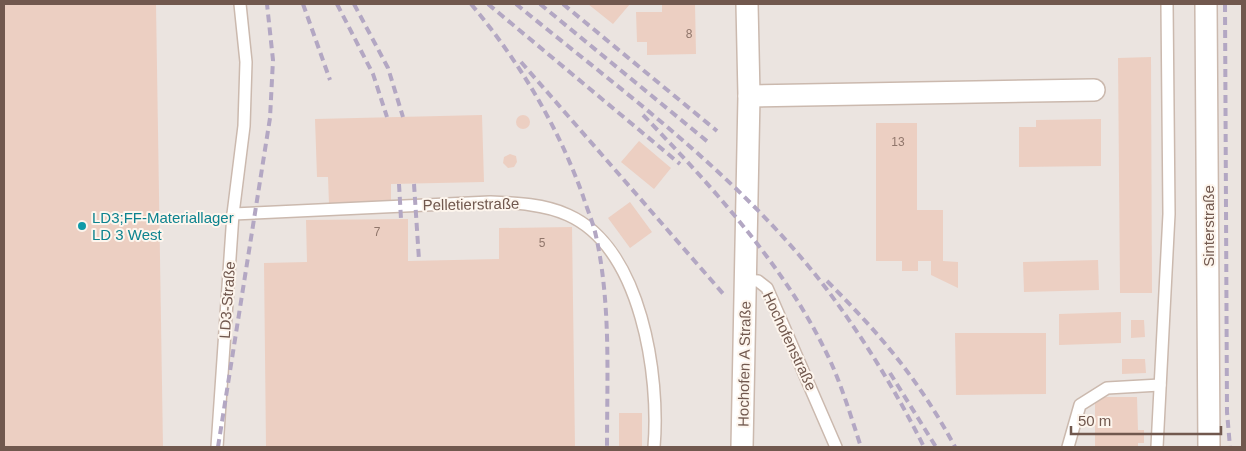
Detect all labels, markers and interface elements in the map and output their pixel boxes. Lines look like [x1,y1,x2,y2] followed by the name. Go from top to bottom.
[686,27,693,41] house number: 8
[891,135,905,149] house number: 13
[1200,185,1217,267] street label: Sinterstraße
[423,195,519,213] street label: Pelletierstraße
[92,209,234,243] place label: LD3;FF-Materiallager LD 3 West
[76,220,88,232] marker: LD3;FF-Materiallager LD 3 West
[374,225,381,239] house number: 7
[539,236,546,250] house number: 5
[216,261,238,339] street label: LD3-Straße
[760,289,820,393] street label: Hochofenstraße
[734,301,754,427] street label: Hochofen A Straße
[1071,404,1221,436] scale bar
[1078,412,1111,429] text: 50 m

